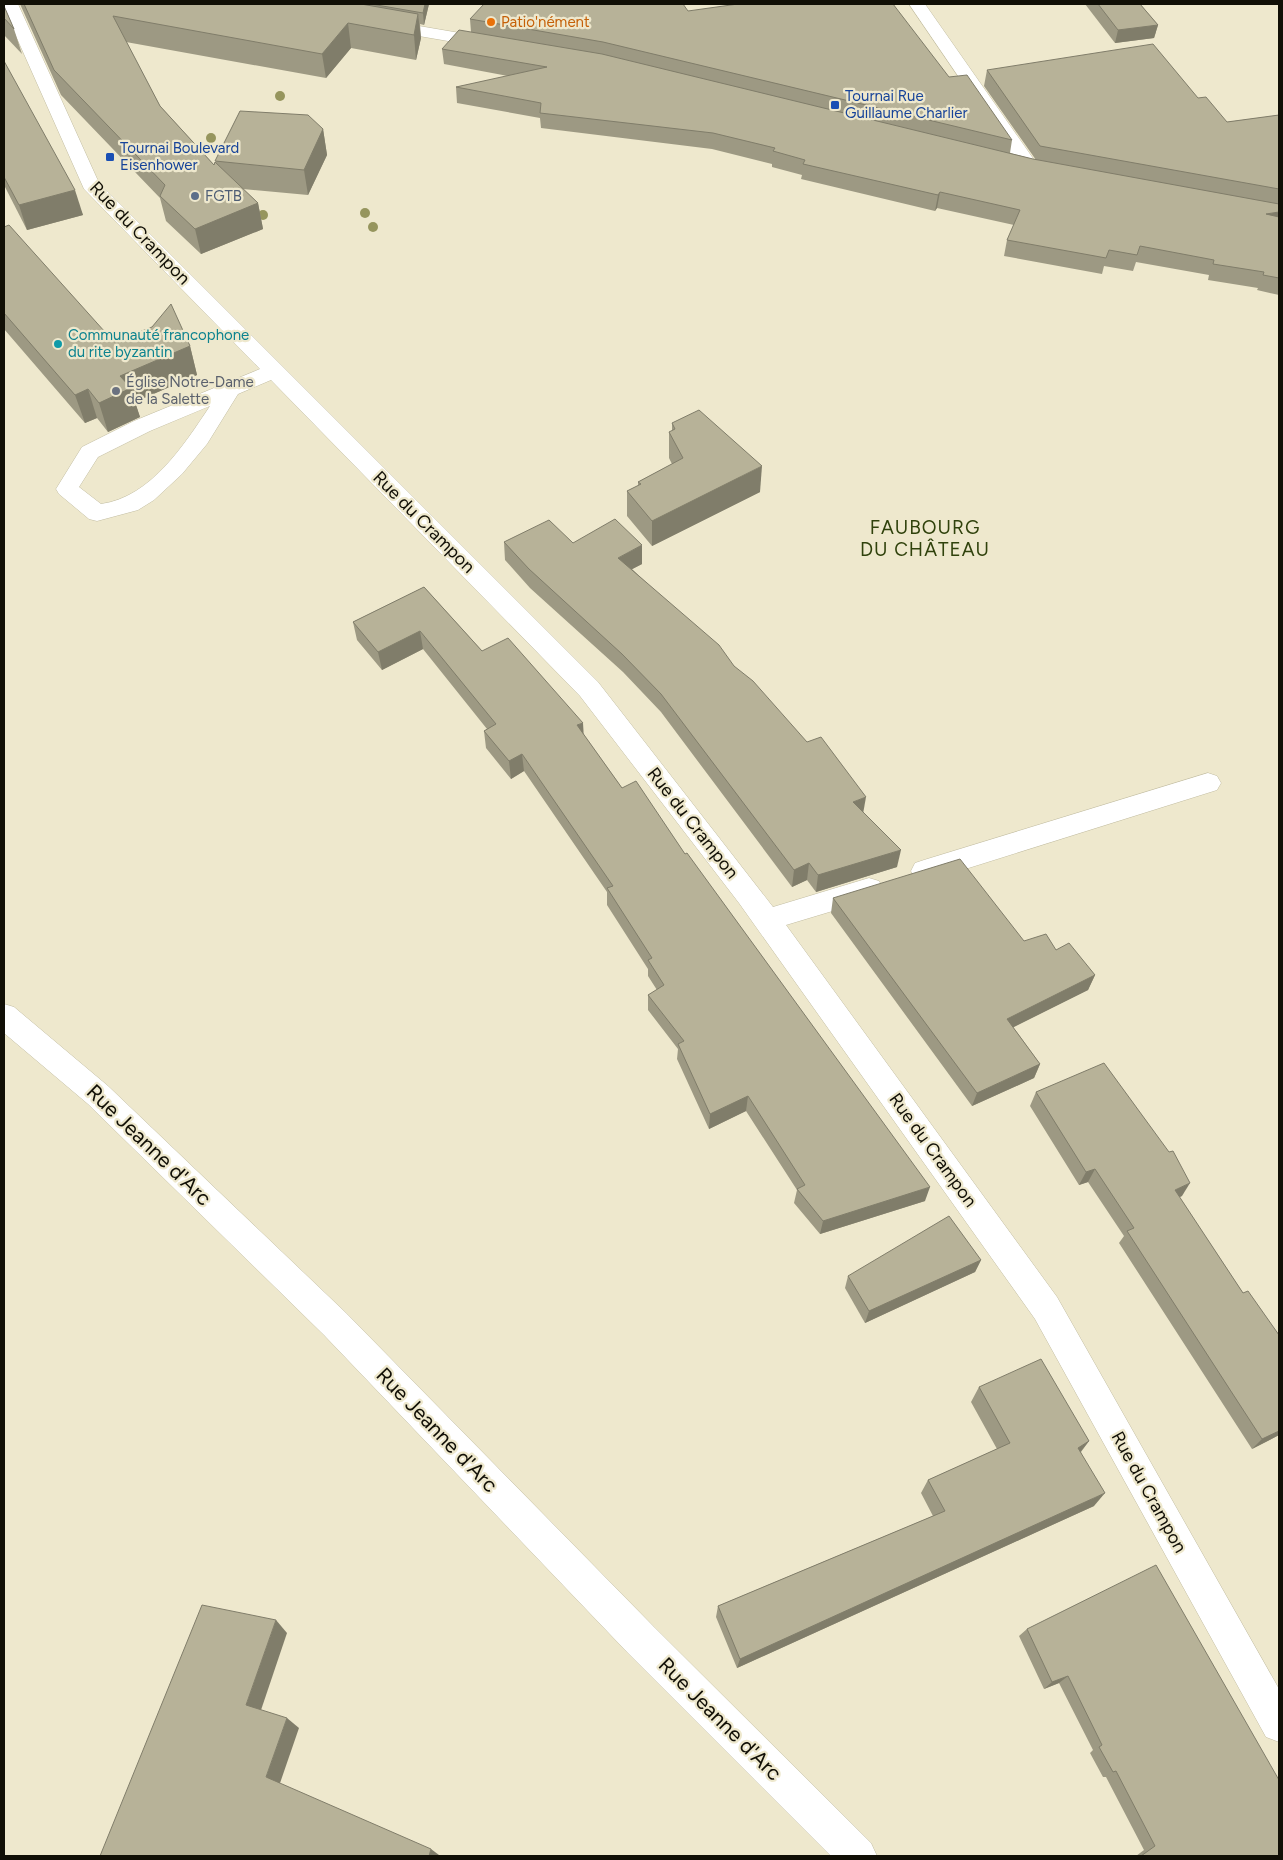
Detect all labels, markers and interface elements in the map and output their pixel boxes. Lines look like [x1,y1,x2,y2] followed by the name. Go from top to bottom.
[501,13,590,31] place label: Patio'nément
[485,16,497,28] marker: Patio'nément
[845,87,967,122] place label: Tournai Rue Guillaume Charlier
[829,99,841,111] marker: Tournai Rue Guillaume Charlier
[120,139,239,174] place label: Tournai Boulevard Eisenhower
[104,151,116,163] marker: Tournai Boulevard Eisenhower
[85,177,195,289] street label: Rue du Crampon
[205,187,242,205] place label: FGTB
[189,190,201,202] marker: FGTB
[68,326,249,361] place label: Communauté francophone du rite byzantin
[52,338,64,350] marker: Communauté francophone du rite byzantin
[126,373,254,408] place label: Église Notre-Dame de la Salette
[110,385,122,397] marker: Église Notre-Dame de la Salette
[368,466,480,578] street label: Rue du Crampon
[860,516,990,561] district label: FAUBOURG DU CHÂTEAU
[643,763,743,883] street label: Rue du Crampon
[82,1079,217,1211] street label: Rue Jeanne d'Arc
[884,1089,982,1211] street label: Rue du Crampon
[371,1362,503,1497] street label: Rue Jeanne d'Arc
[1107,1427,1191,1557] street label: Rue du Crampon
[654,1652,787,1785] street label: Rue Jeanne d'Arc

